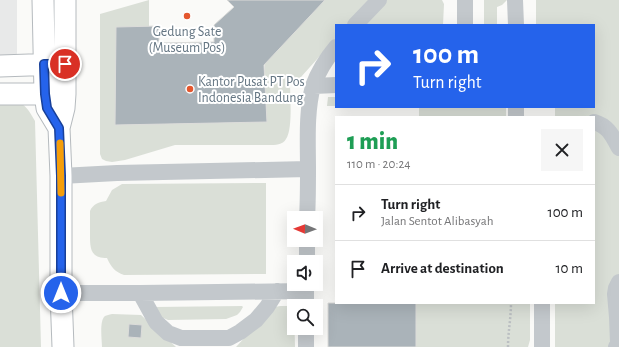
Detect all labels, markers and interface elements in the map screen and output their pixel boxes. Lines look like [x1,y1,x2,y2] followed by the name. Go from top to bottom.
[182,11,192,21] marker: Gedung Sate (Museum Pos)
[148,25,226,55] place label: Gedung Sate (Museum Pos)
[347,40,399,92] icon: right
[413,41,479,69] text: 100 m
[48,47,82,81] pin
[54,53,76,75] icon: arrive
[413,74,482,92] text: Turn right
[198,75,305,105] place label: Kantor Pusat PT Pos Indonesia Bandung
[185,84,195,94] marker: Kantor Pusat PT Pos Indonesia Bandung
[541,129,583,171] button: close
[347,130,398,154] text: 1 min
[347,158,411,171] text: 110 m · 20:24
[381,197,440,212] text: Turn right
[347,202,369,224] icon: right
[548,205,583,220] text: 100 m
[287,211,323,247] north arrow
[287,211,323,335] map controls
[381,215,493,228] text: Jalan Sentot Alibasyah
[287,255,323,291] button: sound
[347,258,369,280] icon: arrive
[381,261,504,276] text: Arrive at destination
[555,261,583,276] text: 10 m
[40,272,82,314] position arrow
[287,299,323,335] button: search

